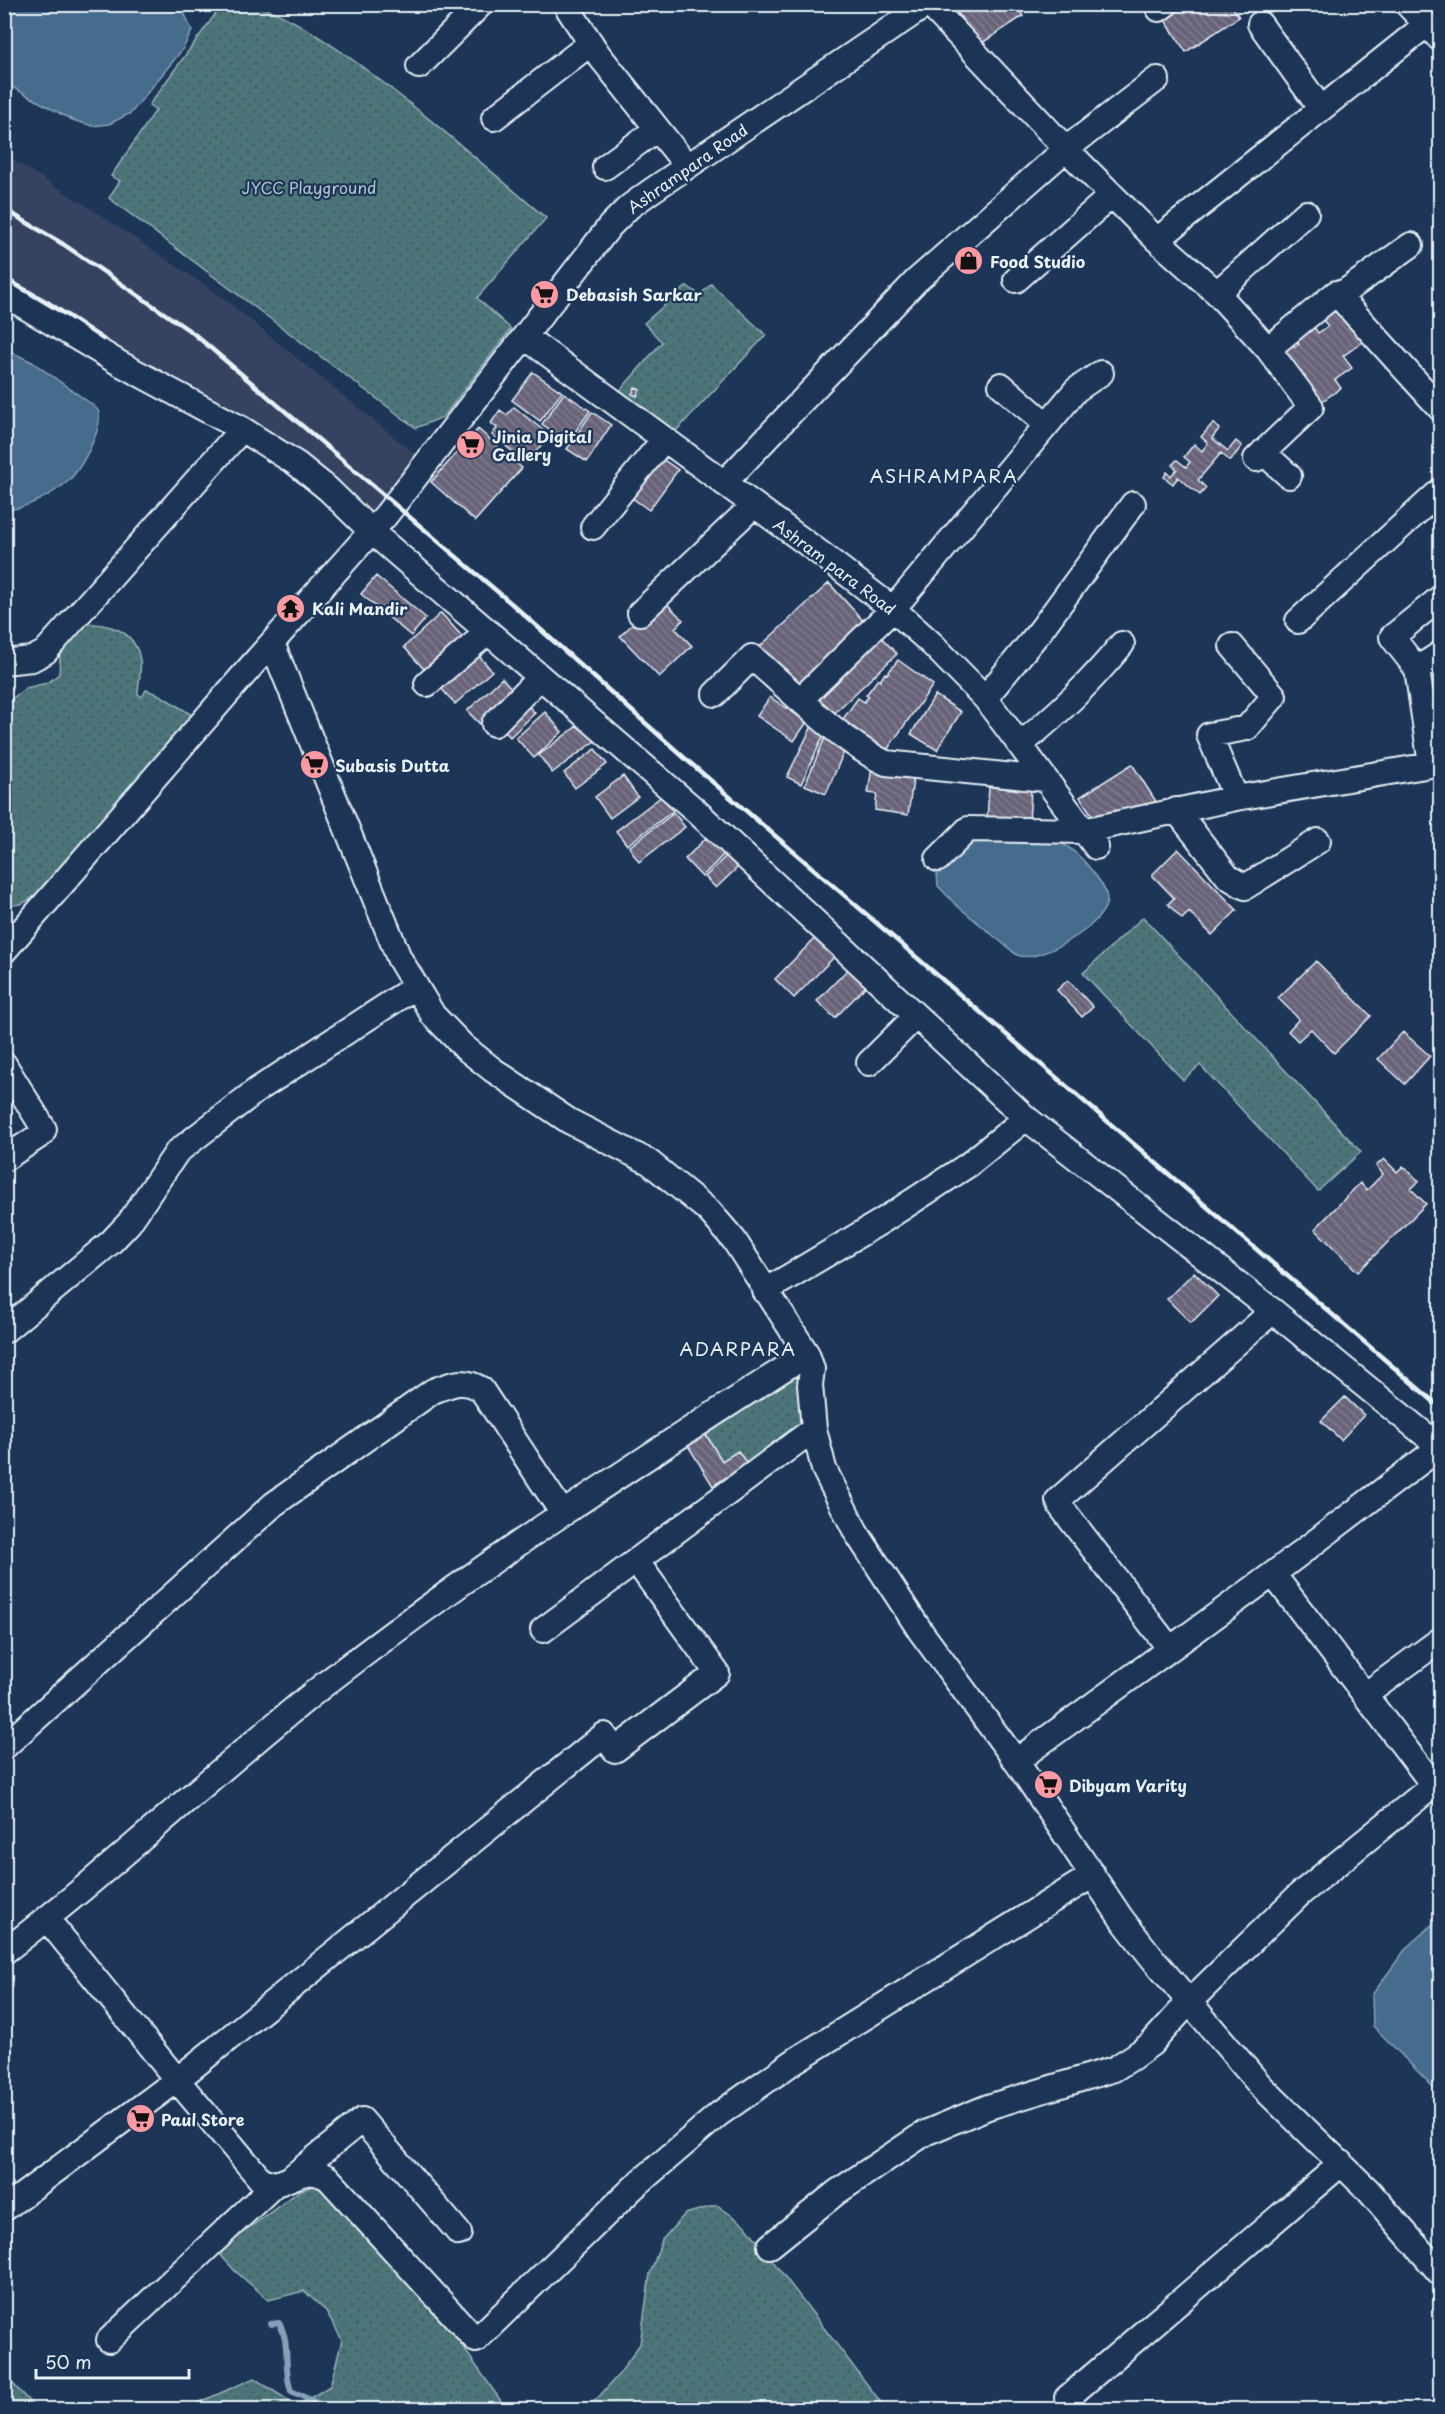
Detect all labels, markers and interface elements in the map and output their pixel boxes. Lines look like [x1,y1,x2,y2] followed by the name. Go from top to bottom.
[622,117,752,219] street label: Ashrampara Road
[242,175,376,199] park label: JYCC Playground
[953,245,985,277] shop icon: Food Studio
[990,249,1085,273] place label: Food Studio
[529,278,561,310] supermarket icon: Debasish Sarkar
[566,282,702,306] place label: Debasish Sarkar
[492,424,592,466] place label: Jinia Digital Gallery
[455,429,487,461] supermarket icon: Jinia Digital Gallery
[870,462,1018,489] district label: ASHRAMPARA
[769,512,901,620] street label: Ashram para Road
[275,592,307,624] temple icon: Kali Mandir
[312,596,408,620] place label: Kali Mandir
[298,749,330,781] supermarket icon: Subasis Dutta
[335,753,450,777] place label: Subasis Dutta
[679,1335,797,1362] district label: ADARPARA
[1032,1769,1064,1801] supermarket icon: Dibyam Varity
[1069,1773,1187,1797] place label: Dibyam Varity
[124,2103,156,2135] supermarket icon: Paul Store
[161,2107,245,2131] place label: Paul Store
[36,2342,189,2380] scale bar
[45,2348,92,2375] text: 50 m

